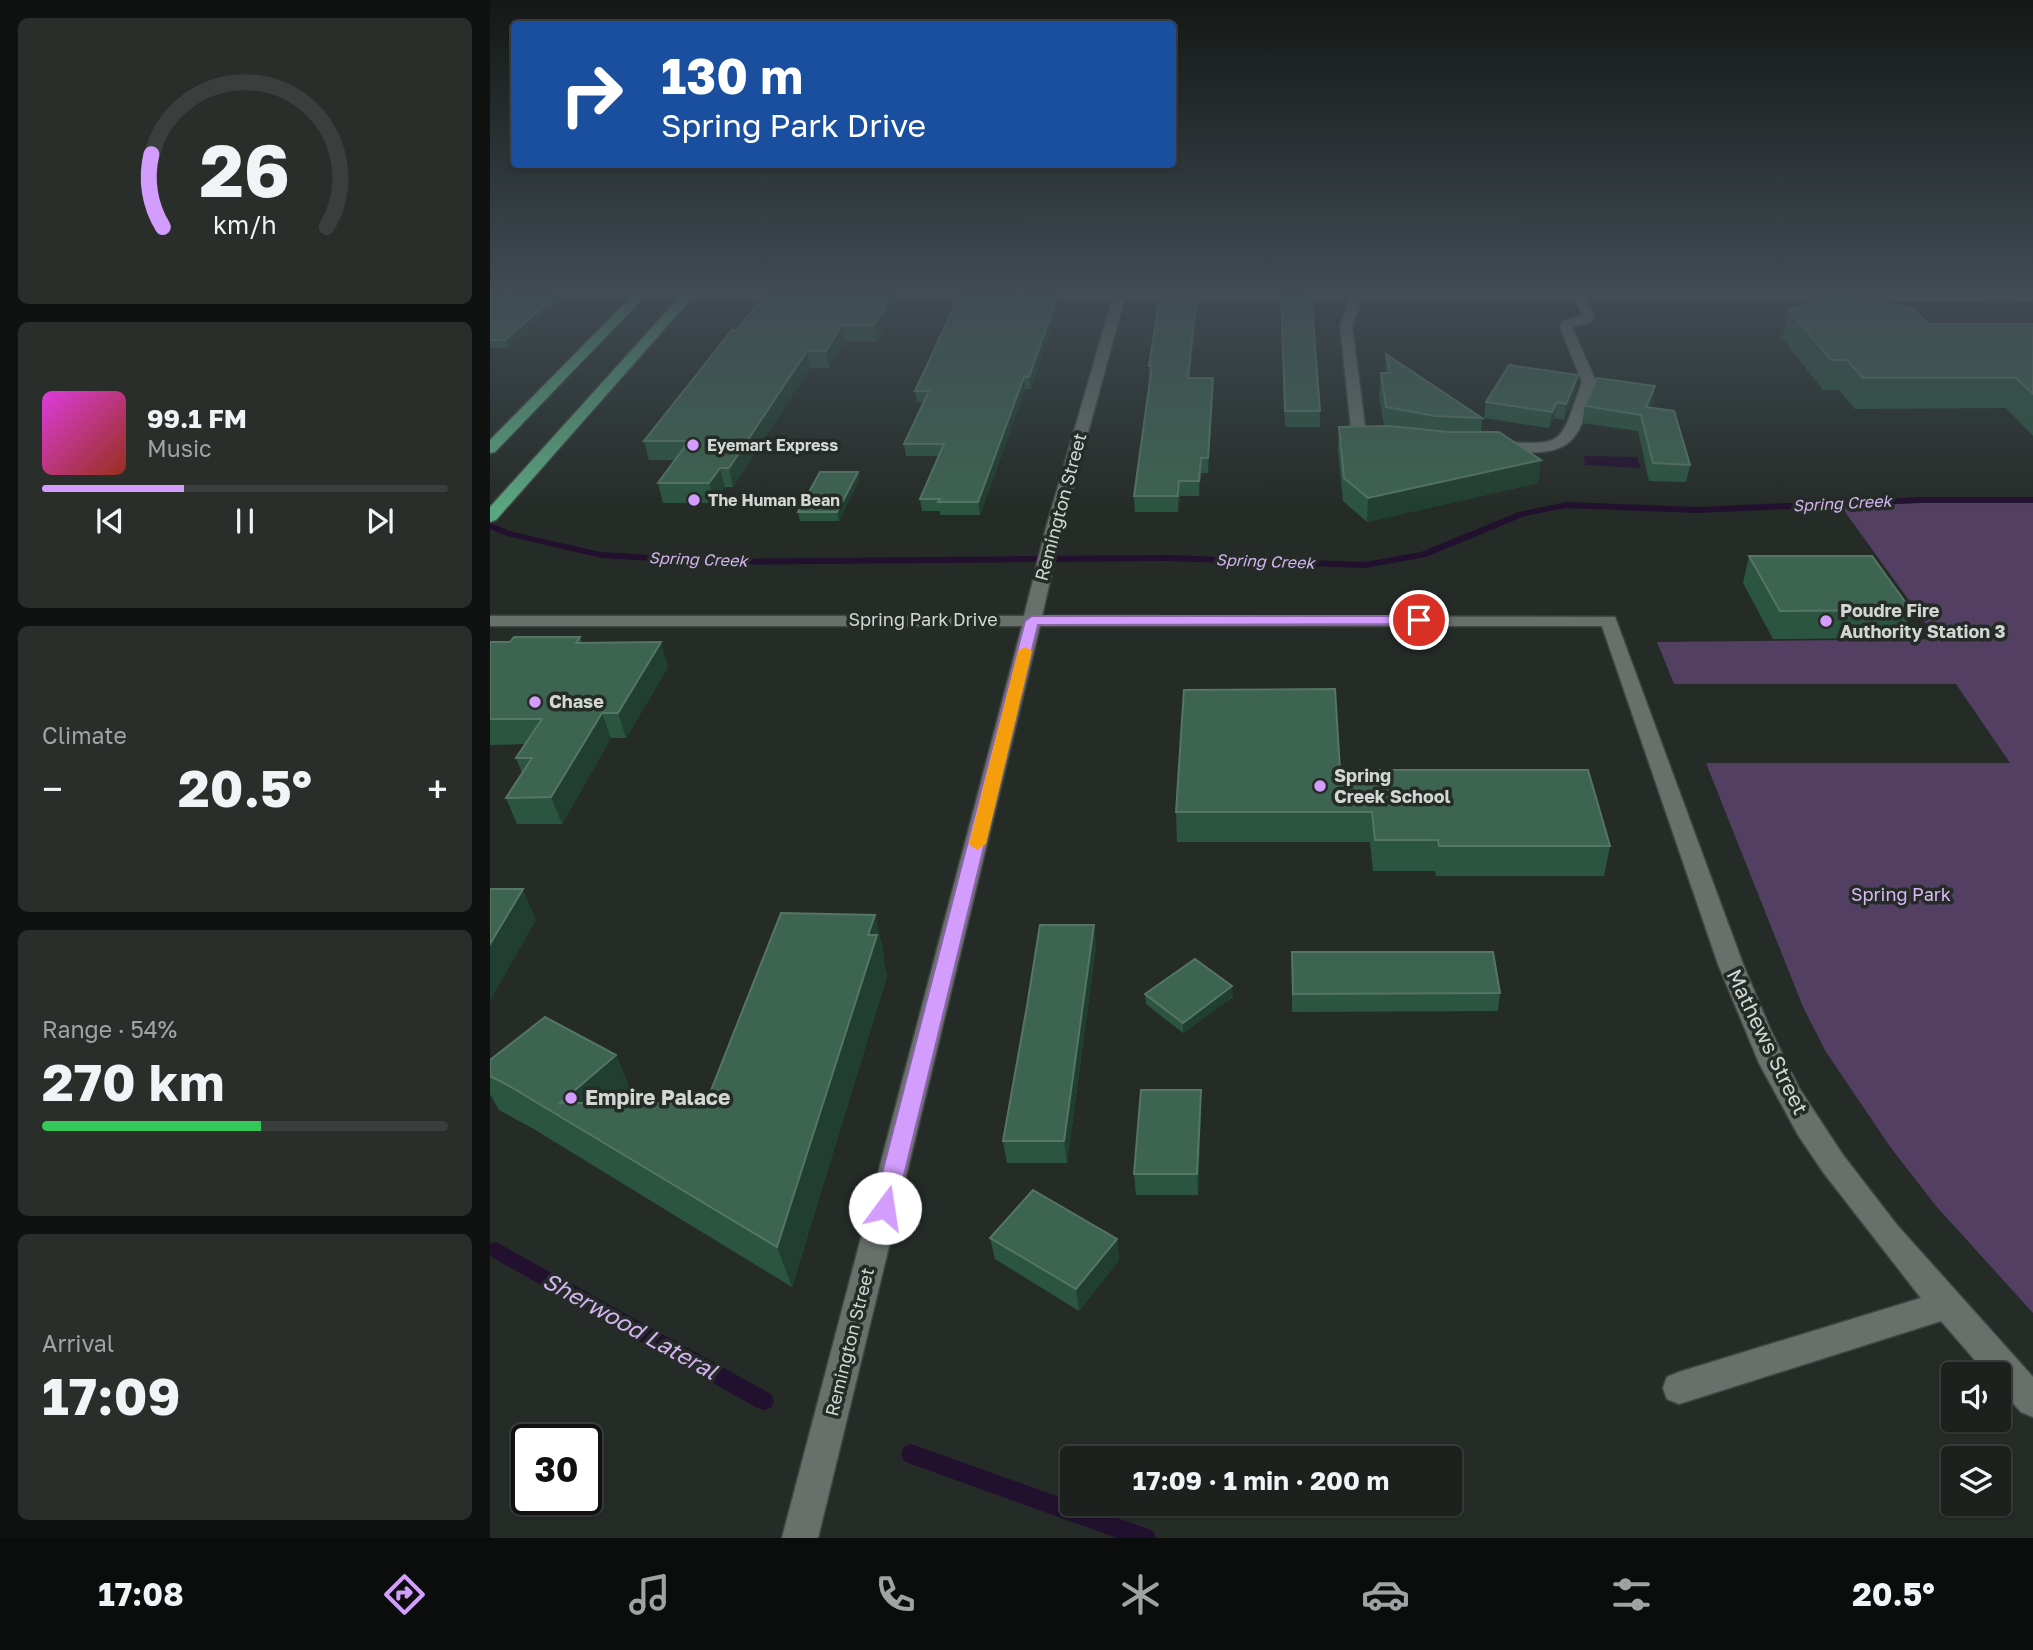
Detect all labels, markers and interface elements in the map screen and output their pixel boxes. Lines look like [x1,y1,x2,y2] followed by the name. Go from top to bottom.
[661,46,803,105] text: 130 m
[546,49,637,140] icon: right
[661,106,926,144] text: Spring Park Drive
[200,126,290,213] text: 26
[213,209,277,240] text: km/h
[147,403,247,434] text: 99.1 FM
[1030,430,1090,583] street label: Remington Street
[147,434,212,462] text: Music
[707,435,838,455] place label: Eyemart Express
[685,437,701,453] marker: Eyemart Express
[708,490,840,510] place label: The Human Bean
[1792,490,1894,516] water label: Spring Creek
[686,492,702,508] marker: The Human Bean
[91,502,129,540] icon: previous
[226,502,264,540] icon: pause
[361,502,399,540] icon: next
[648,547,750,571] water label: Spring Creek
[1215,549,1317,573] water label: Spring Creek
[1389,590,1449,650] pin
[1840,599,2006,642] place label: Poudre Fire Authority Station 3
[1400,601,1438,639] icon: arrive
[848,608,998,630] street label: Spring Park Drive
[1818,613,1834,629] marker: Poudre Fire Authority Station 3
[549,690,604,712] place label: Chase
[527,694,543,710] marker: Chase
[42,721,127,749] text: Climate
[178,756,312,818] text: 20.5°
[1334,764,1451,807] place label: Spring Creek School
[42,766,63,811] text: −
[427,766,448,811] text: +
[1312,778,1328,794] marker: Spring Creek School
[1851,883,1951,905] park label: Spring Park
[1721,965,1814,1119] street label: Mathews Street
[42,1015,177,1043] text: Range · 54%
[42,1050,225,1112] text: 270 km
[585,1084,730,1110] place label: Empire Palace
[563,1090,579,1106] marker: Empire Palace
[848,1171,922,1245] position arrow
[820,1265,878,1418] street label: Remington Street
[538,1266,724,1385] water label: Sherwood Lateral
[42,1329,114,1357] text: Arrival
[1941,1362,2011,1516] map controls
[1941,1362,2011,1432] button: sound
[42,1364,181,1426] text: 17:09
[511,1424,602,1515] speed limit sign: 30
[1941,1446,2011,1516] button: layers
[1133,1465,1389,1496] text: 17:09 · 1 min · 200 m
[380,1570,429,1619] icon: directions
[625,1570,674,1619] icon: music
[871,1570,920,1619] icon: phone
[1116,1570,1165,1619] icon: climate
[1361,1570,1410,1619] icon: car
[1607,1570,1656,1619] icon: filters
[98,1575,184,1613] text: 17:08
[1852,1575,1935,1613] text: 20.5°

